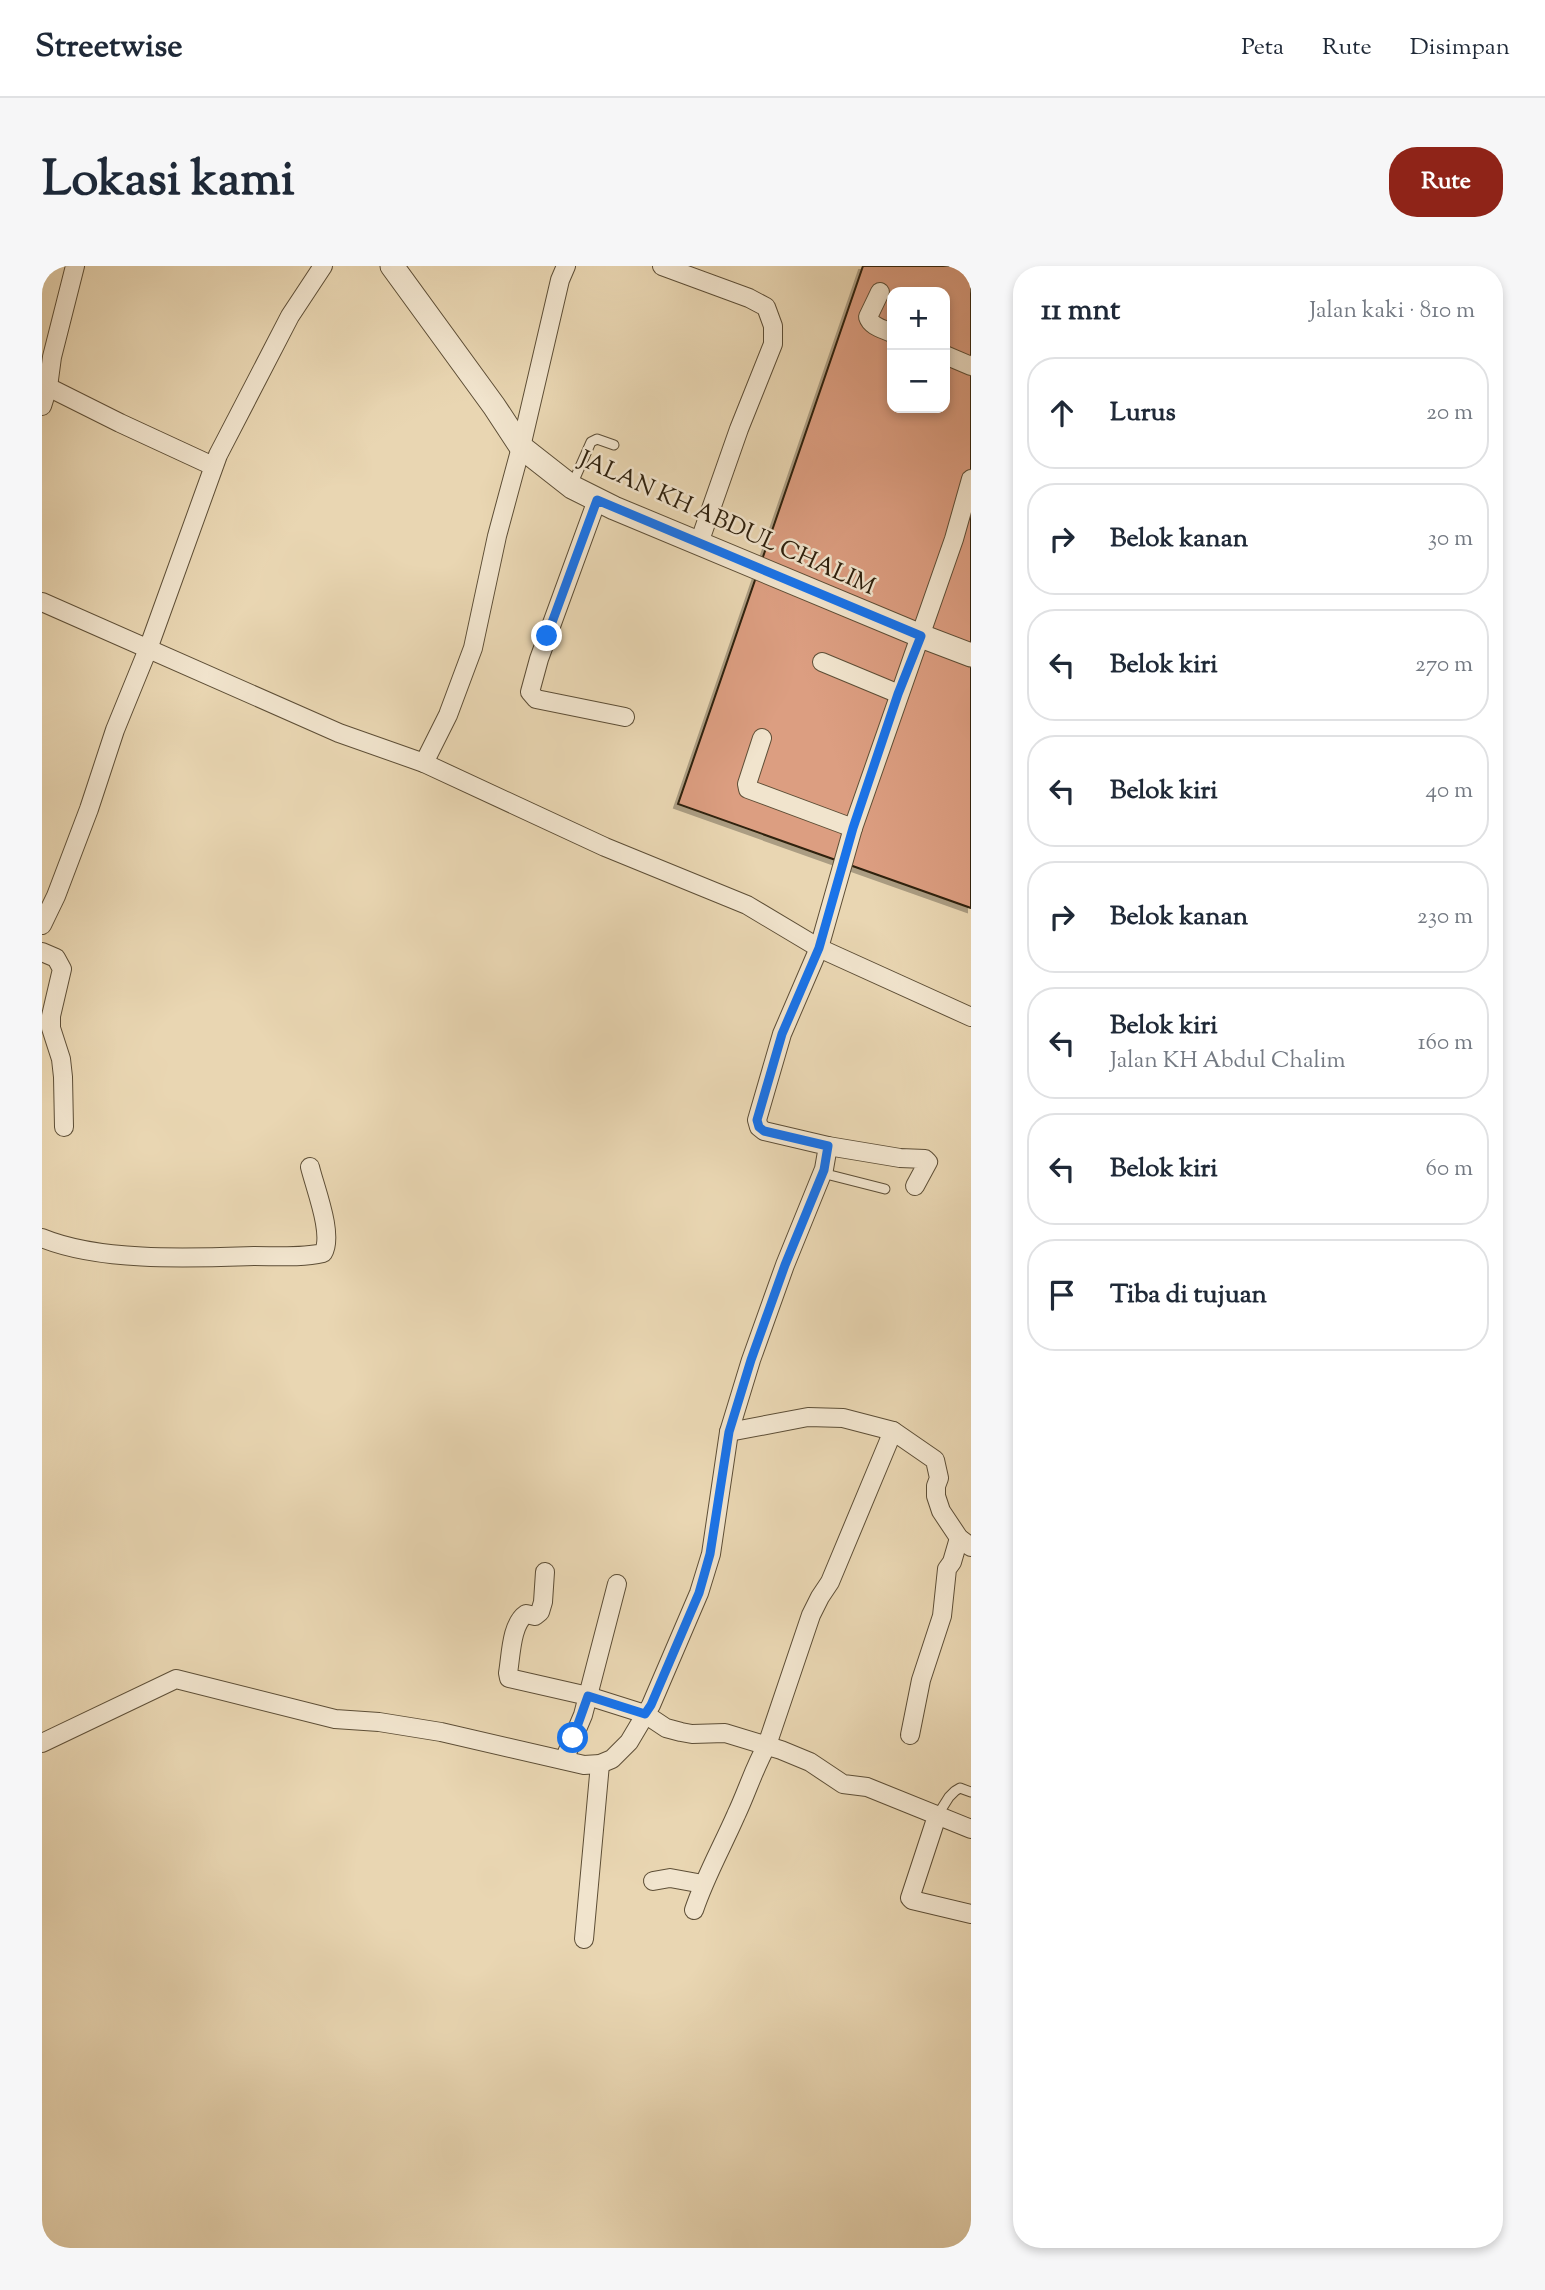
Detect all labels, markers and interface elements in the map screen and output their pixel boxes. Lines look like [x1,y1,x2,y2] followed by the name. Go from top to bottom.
[35,24,183,72] text: Streetwise
[1241,31,1284,65] text: Peta
[1322,31,1372,65] text: Rute
[1410,31,1510,65] text: Disimpan
[42,147,295,217] text: Lokasi kami
[1389,147,1503,217] button: Rute
[887,287,950,413] map controls
[887,287,950,350] button: +
[1041,290,1120,333] text: 11 mnt
[1309,295,1475,328] text: Jalan kaki · 810 m
[887,350,950,413] button: −
[1043,394,1081,432] icon: ahead
[1110,395,1176,432] text: Lurus
[1426,397,1473,430] text: 20 m
[572,442,881,605] street label: JALAN KH ABDUL CHALIM
[1043,520,1081,558] icon: right
[1110,521,1248,558] text: Belok kanan
[1428,523,1473,556] text: 30 m
[531,620,562,651] route end
[1043,646,1081,684] icon: left
[1110,647,1218,684] text: Belok kiri
[1415,649,1473,682] text: 270 m
[1043,772,1081,810] icon: left
[1110,773,1218,810] text: Belok kiri
[1426,775,1473,808] text: 40 m
[1043,898,1081,936] icon: right
[1110,899,1248,936] text: Belok kanan
[1417,901,1473,934] text: 230 m
[1110,1008,1218,1045] text: Belok kiri
[1043,1024,1081,1062] icon: left
[1418,1027,1473,1060] text: 160 m
[1110,1045,1346,1078] text: Jalan KH Abdul Chalim
[1043,1150,1081,1188] icon: left
[1110,1151,1218,1188] text: Belok kiri
[1425,1153,1473,1186] text: 60 m
[1043,1276,1081,1314] icon: arrive
[1110,1277,1267,1314] text: Tiba di tujuan
[557,1722,588,1753] route start

